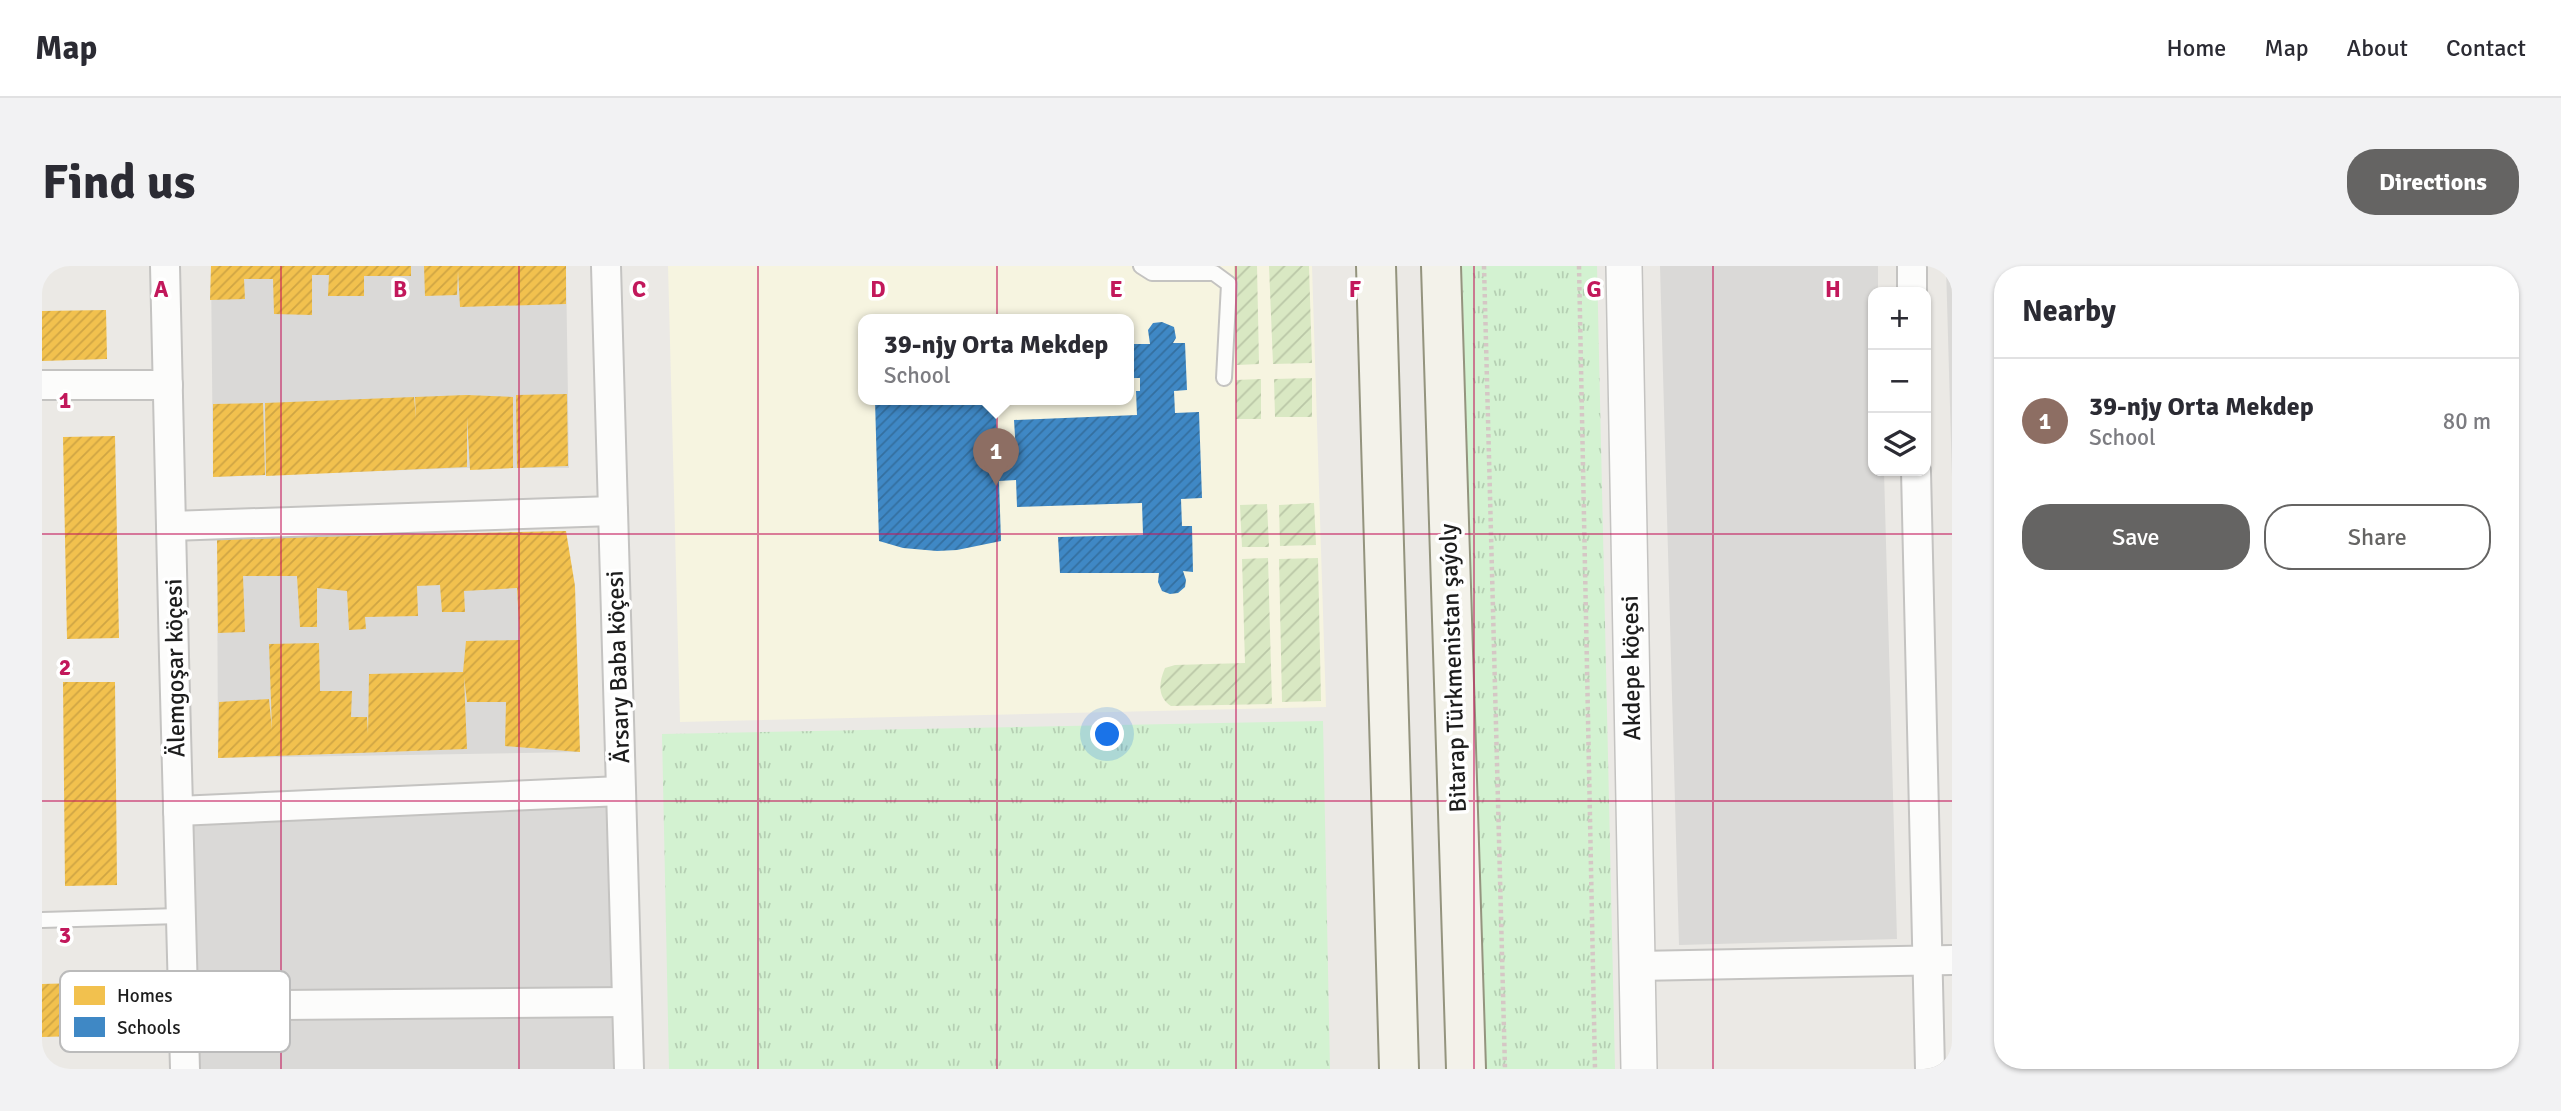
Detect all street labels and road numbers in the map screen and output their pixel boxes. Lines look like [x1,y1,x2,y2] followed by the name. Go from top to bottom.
[1433,523,1473,813] street label: Bitarap Türkmenistan şaýoly
[600,570,636,764] street label: Ärsary Baba köçesi
[158,578,192,758] street label: Älemgoşar köçesi
[1615,595,1647,741] street label: Akdepe köçesi

